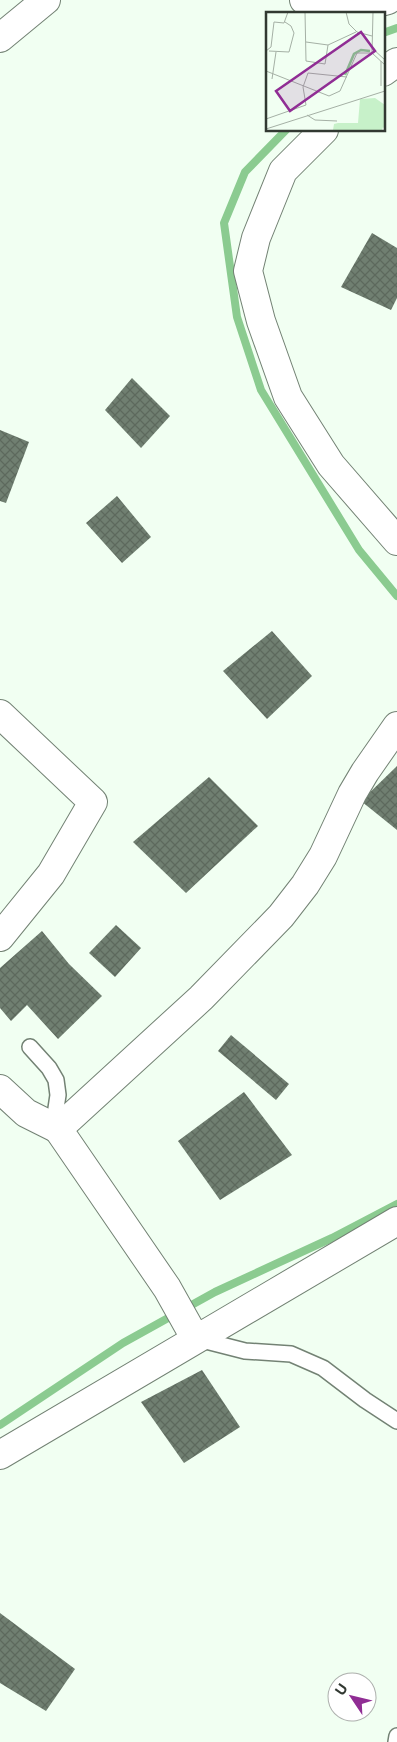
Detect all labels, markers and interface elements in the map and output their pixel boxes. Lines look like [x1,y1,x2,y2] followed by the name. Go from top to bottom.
[266,12,384,131] inset map
[327,1672,377,1722] north arrow
[331,1680,351,1698] text: U

